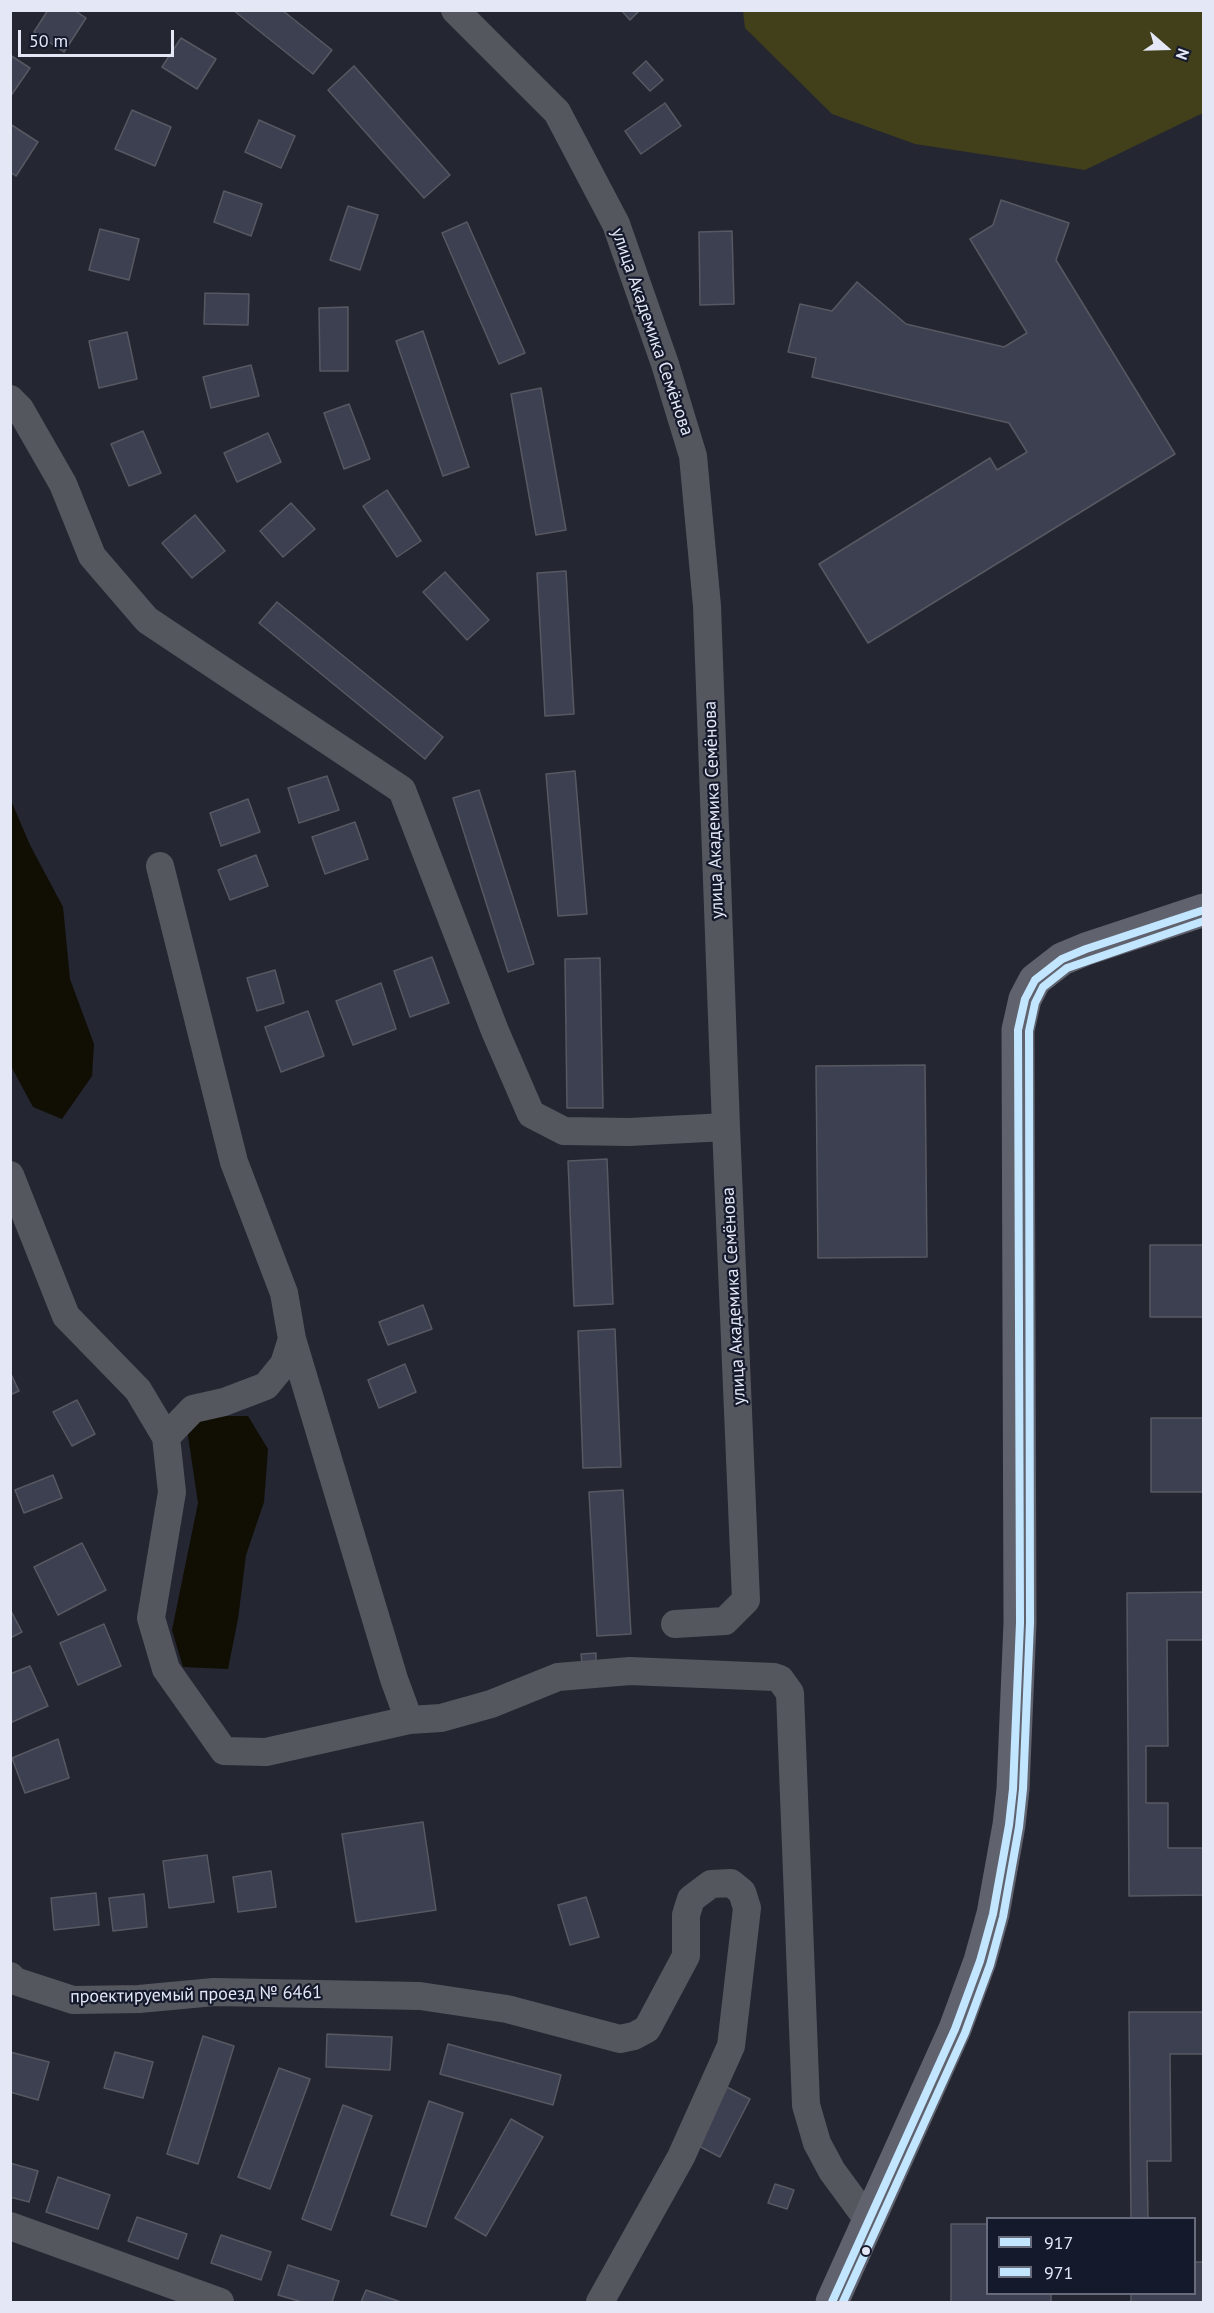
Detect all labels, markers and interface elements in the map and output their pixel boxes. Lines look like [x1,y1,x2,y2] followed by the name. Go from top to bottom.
[21,18,177,56] scale bar
[1136,18,1196,78] north arrow
[29,29,68,52] text: 50 m
[1172,46,1194,63] text: N
[606,225,698,439] street label: улица Академика Семёнова
[699,701,729,919] street label: улица Академика Семёнова
[718,1187,750,1405] street label: улица Академика Семёнова
[70,1982,322,2008] street label: проектируемый проезд № 6461
[986,2217,1196,2295] legend
[1044,2231,1073,2254] text: 917
[860,2245,872,2257] unlabelled marker
[1044,2261,1073,2284] text: 971

